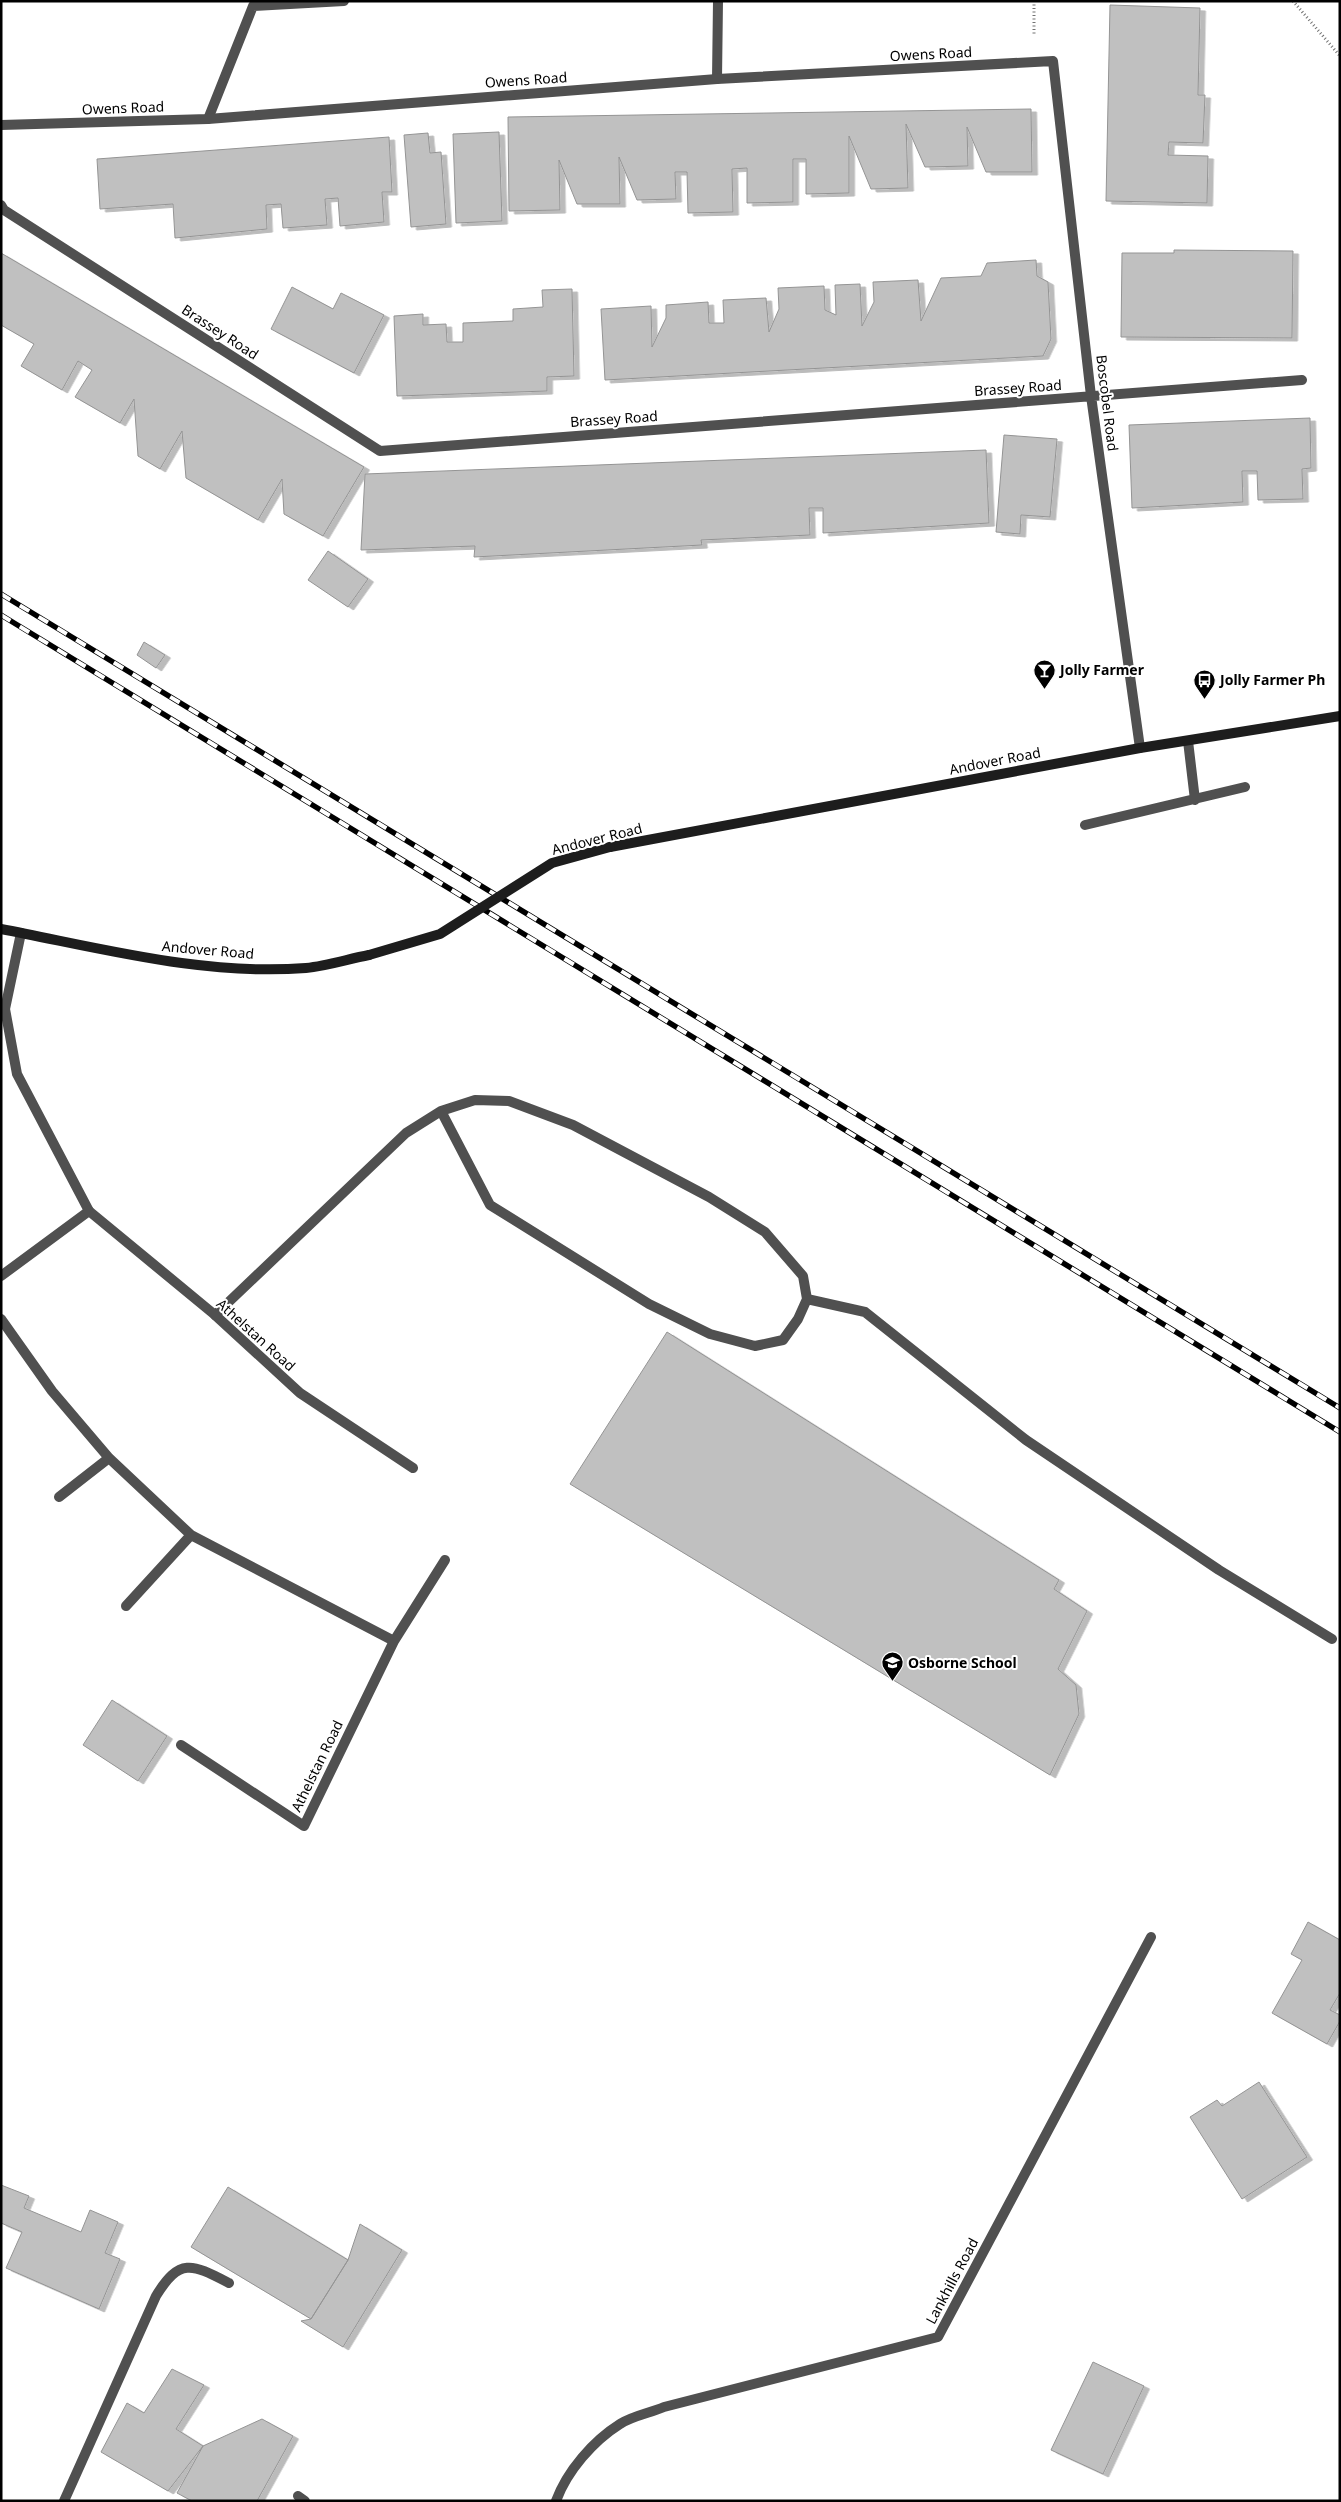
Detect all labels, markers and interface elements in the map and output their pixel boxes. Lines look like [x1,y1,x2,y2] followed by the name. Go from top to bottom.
[889,42,973,65] street label: Owens Road
[484,67,568,92] street label: Owens Road
[81,97,165,118] street label: Owens Road
[178,300,262,363] street label: Brassey Road
[1092,354,1123,452] street label: Boscobel Road
[973,375,1062,400] street label: Brassey Road
[569,406,658,431] street label: Brassey Road
[1032,658,1056,689] bar icon: Jolly Farmer
[1058,660,1145,679] place label: Jolly Farmer
[1192,668,1216,699] bus stop icon: Jolly Farmer Ph
[1218,670,1325,689] place label: Jolly Farmer Ph
[948,742,1042,779] street label: Andover Road
[550,818,644,859] street label: Andover Road
[161,936,255,963] street label: Andover Road
[213,1294,300,1375] street label: Athelstan Road
[880,1651,904,1682] school or university icon: Osborne School
[908,1653,1017,1672] place label: Osborne School
[286,1717,347,1815] street label: Athelstan Road
[921,2234,982,2327] street label: Lankhills Road

